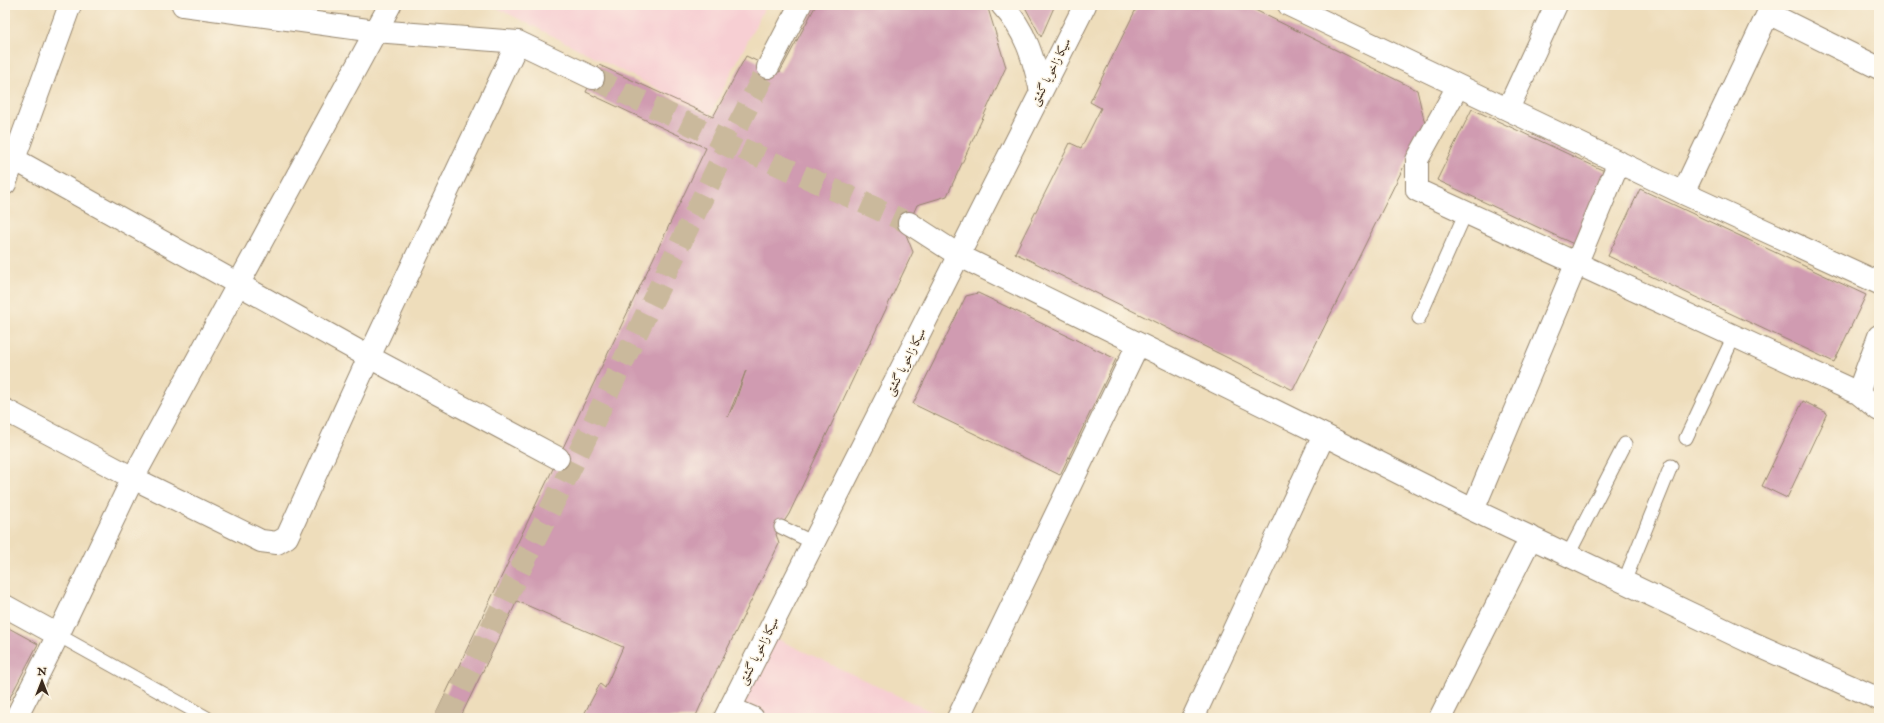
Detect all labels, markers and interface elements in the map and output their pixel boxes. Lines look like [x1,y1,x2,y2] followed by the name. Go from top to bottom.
[1028,35,1075,109] street label: سیکا زاخو یا گشتى
[883,325,930,399] street label: سیکا زاخو یا گشتى
[736,614,783,688] street label: سیکا زاخو یا گشتى
[22,661,62,701] north arrow
[36,665,47,679] text: N

